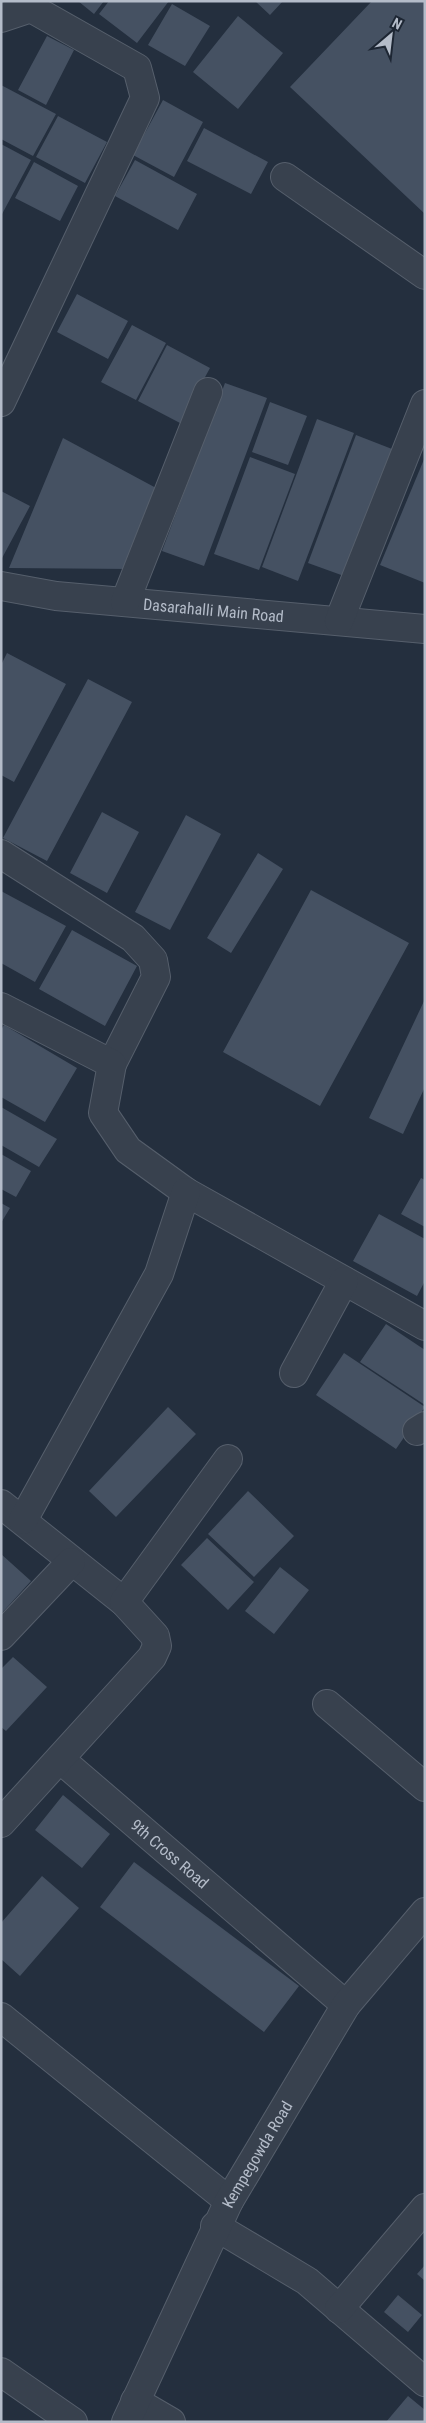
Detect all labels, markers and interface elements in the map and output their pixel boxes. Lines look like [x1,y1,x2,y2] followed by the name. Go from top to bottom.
[366,10,416,60] north arrow
[390,14,405,33] text: N
[142,595,285,626] street label: Dasarahalli Main Road
[127,1815,212,1893] street label: 9th Cross Road
[218,2098,296,2211] street label: Kempegowda Road

